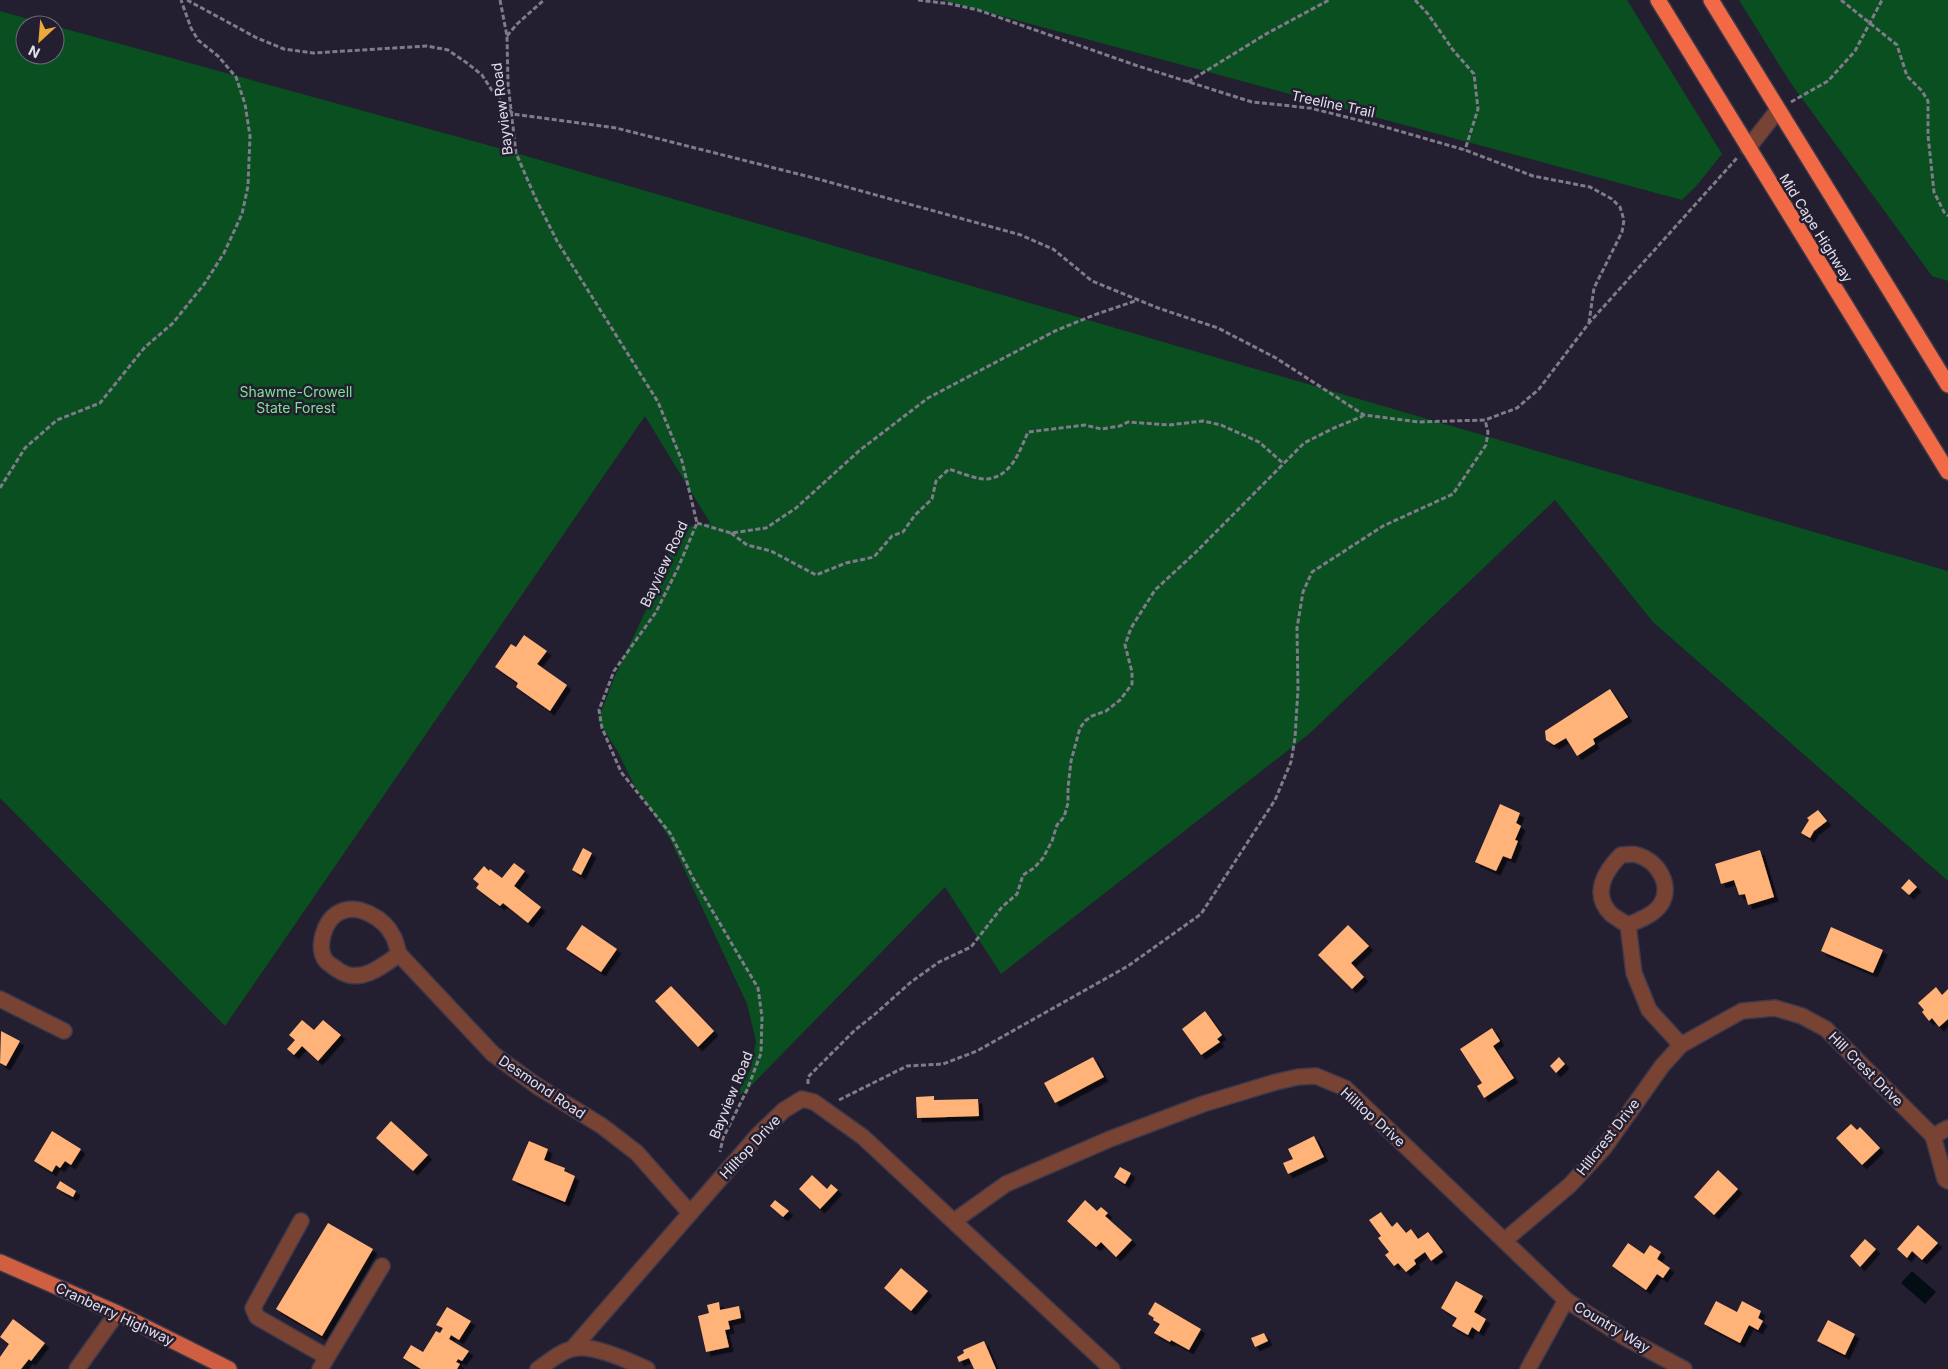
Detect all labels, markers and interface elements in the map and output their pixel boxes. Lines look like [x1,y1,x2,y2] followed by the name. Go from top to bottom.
[15,15,65,65] north arrow
[26,42,43,62] text: N
[487,62,516,156] street label: Bayview Road
[1290,86,1376,121] street label: Treeline Trail
[1776,170,1857,285] street label: Mid Cape Highway
[240,383,353,416] park label: Shawme-Crowell State Forest
[636,518,691,610] street label: Bayview Road
[1825,1028,1907,1110] street label: Hill Crest Drive
[705,1049,756,1141] street label: Bayview Road
[496,1051,589,1122] street label: Desmond Road
[1338,1083,1409,1150] street label: Hilltop Drive
[1572,1095,1643,1178] street label: Hillcrest Drive
[716,1111,783,1182] street label: Hilltop Drive
[53,1279,177,1349] street label: Cranberry Highway
[1571,1297,1653,1356] street label: Country Way

